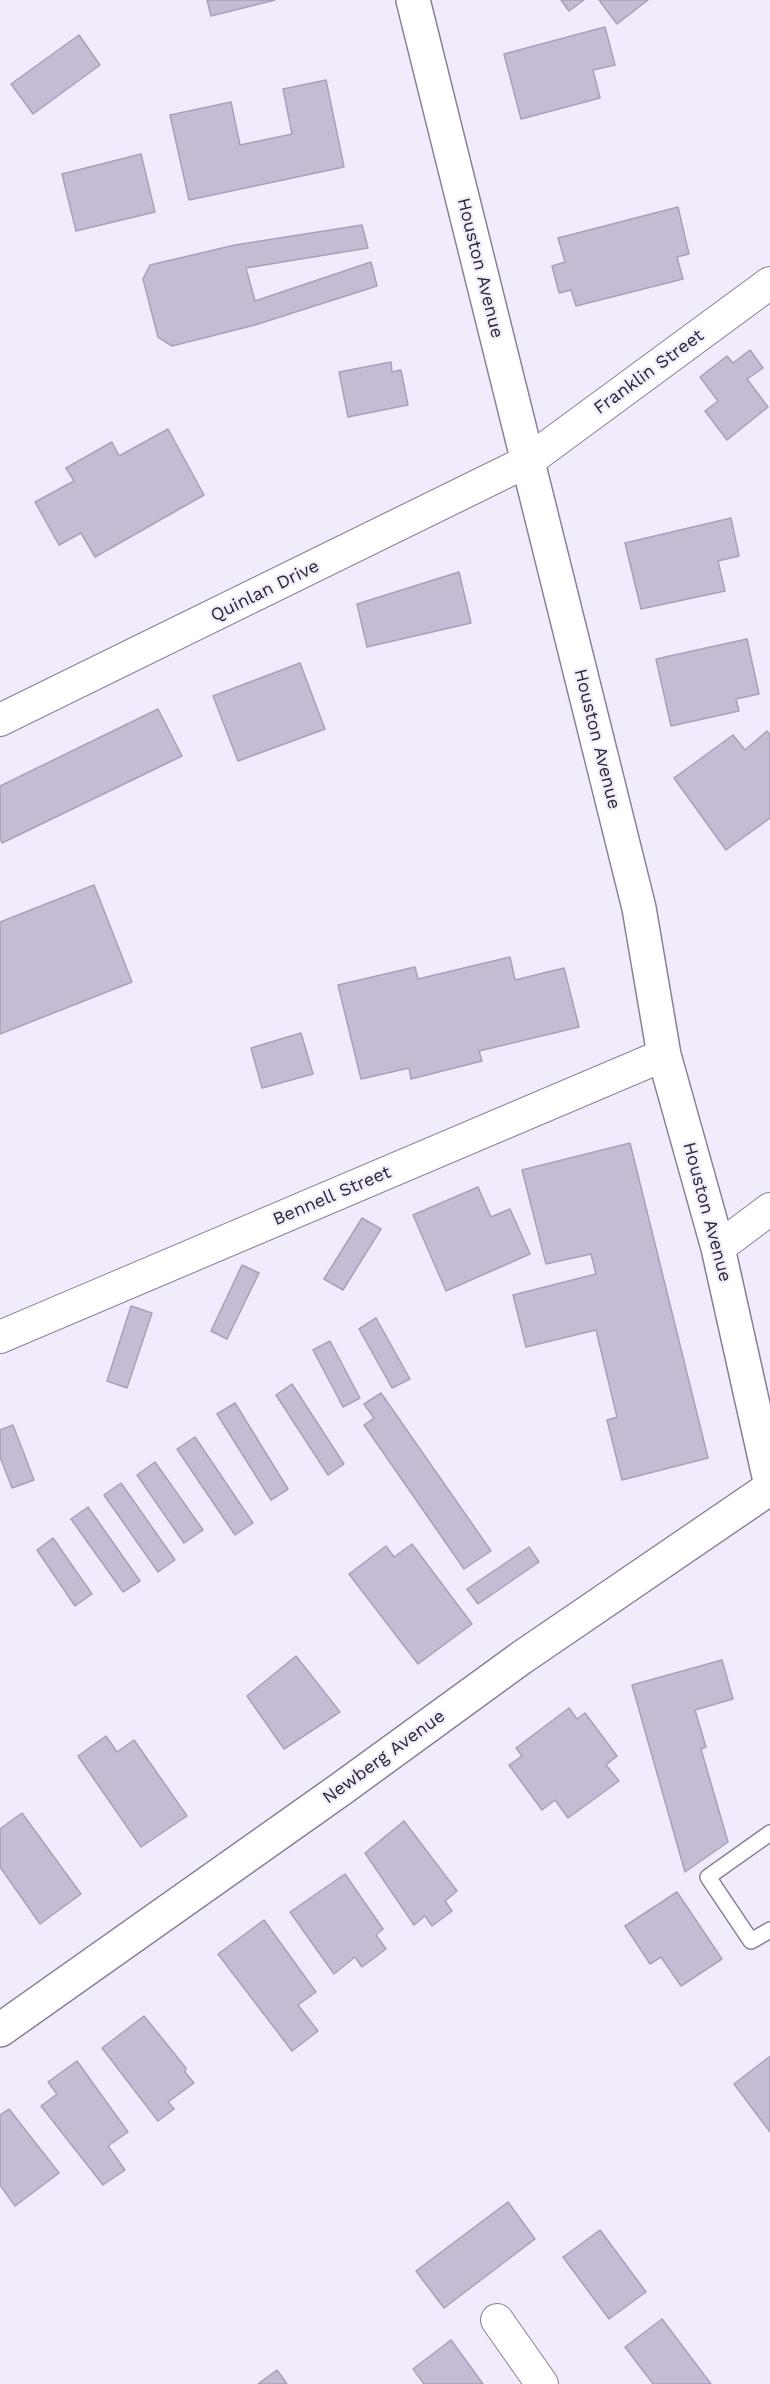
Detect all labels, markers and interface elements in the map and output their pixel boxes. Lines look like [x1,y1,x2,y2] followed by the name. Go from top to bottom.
[452,196,508,340] street label: Houston Avenue
[590,325,708,419] street label: Franklin Street
[207,555,323,627] street label: Quinlan Drive
[569,667,625,811] street label: Houston Avenue
[678,1140,736,1284] street label: Houston Avenue
[270,1161,394,1231] street label: Bennell Street
[318,1705,450,1809] street label: Newberg Avenue

